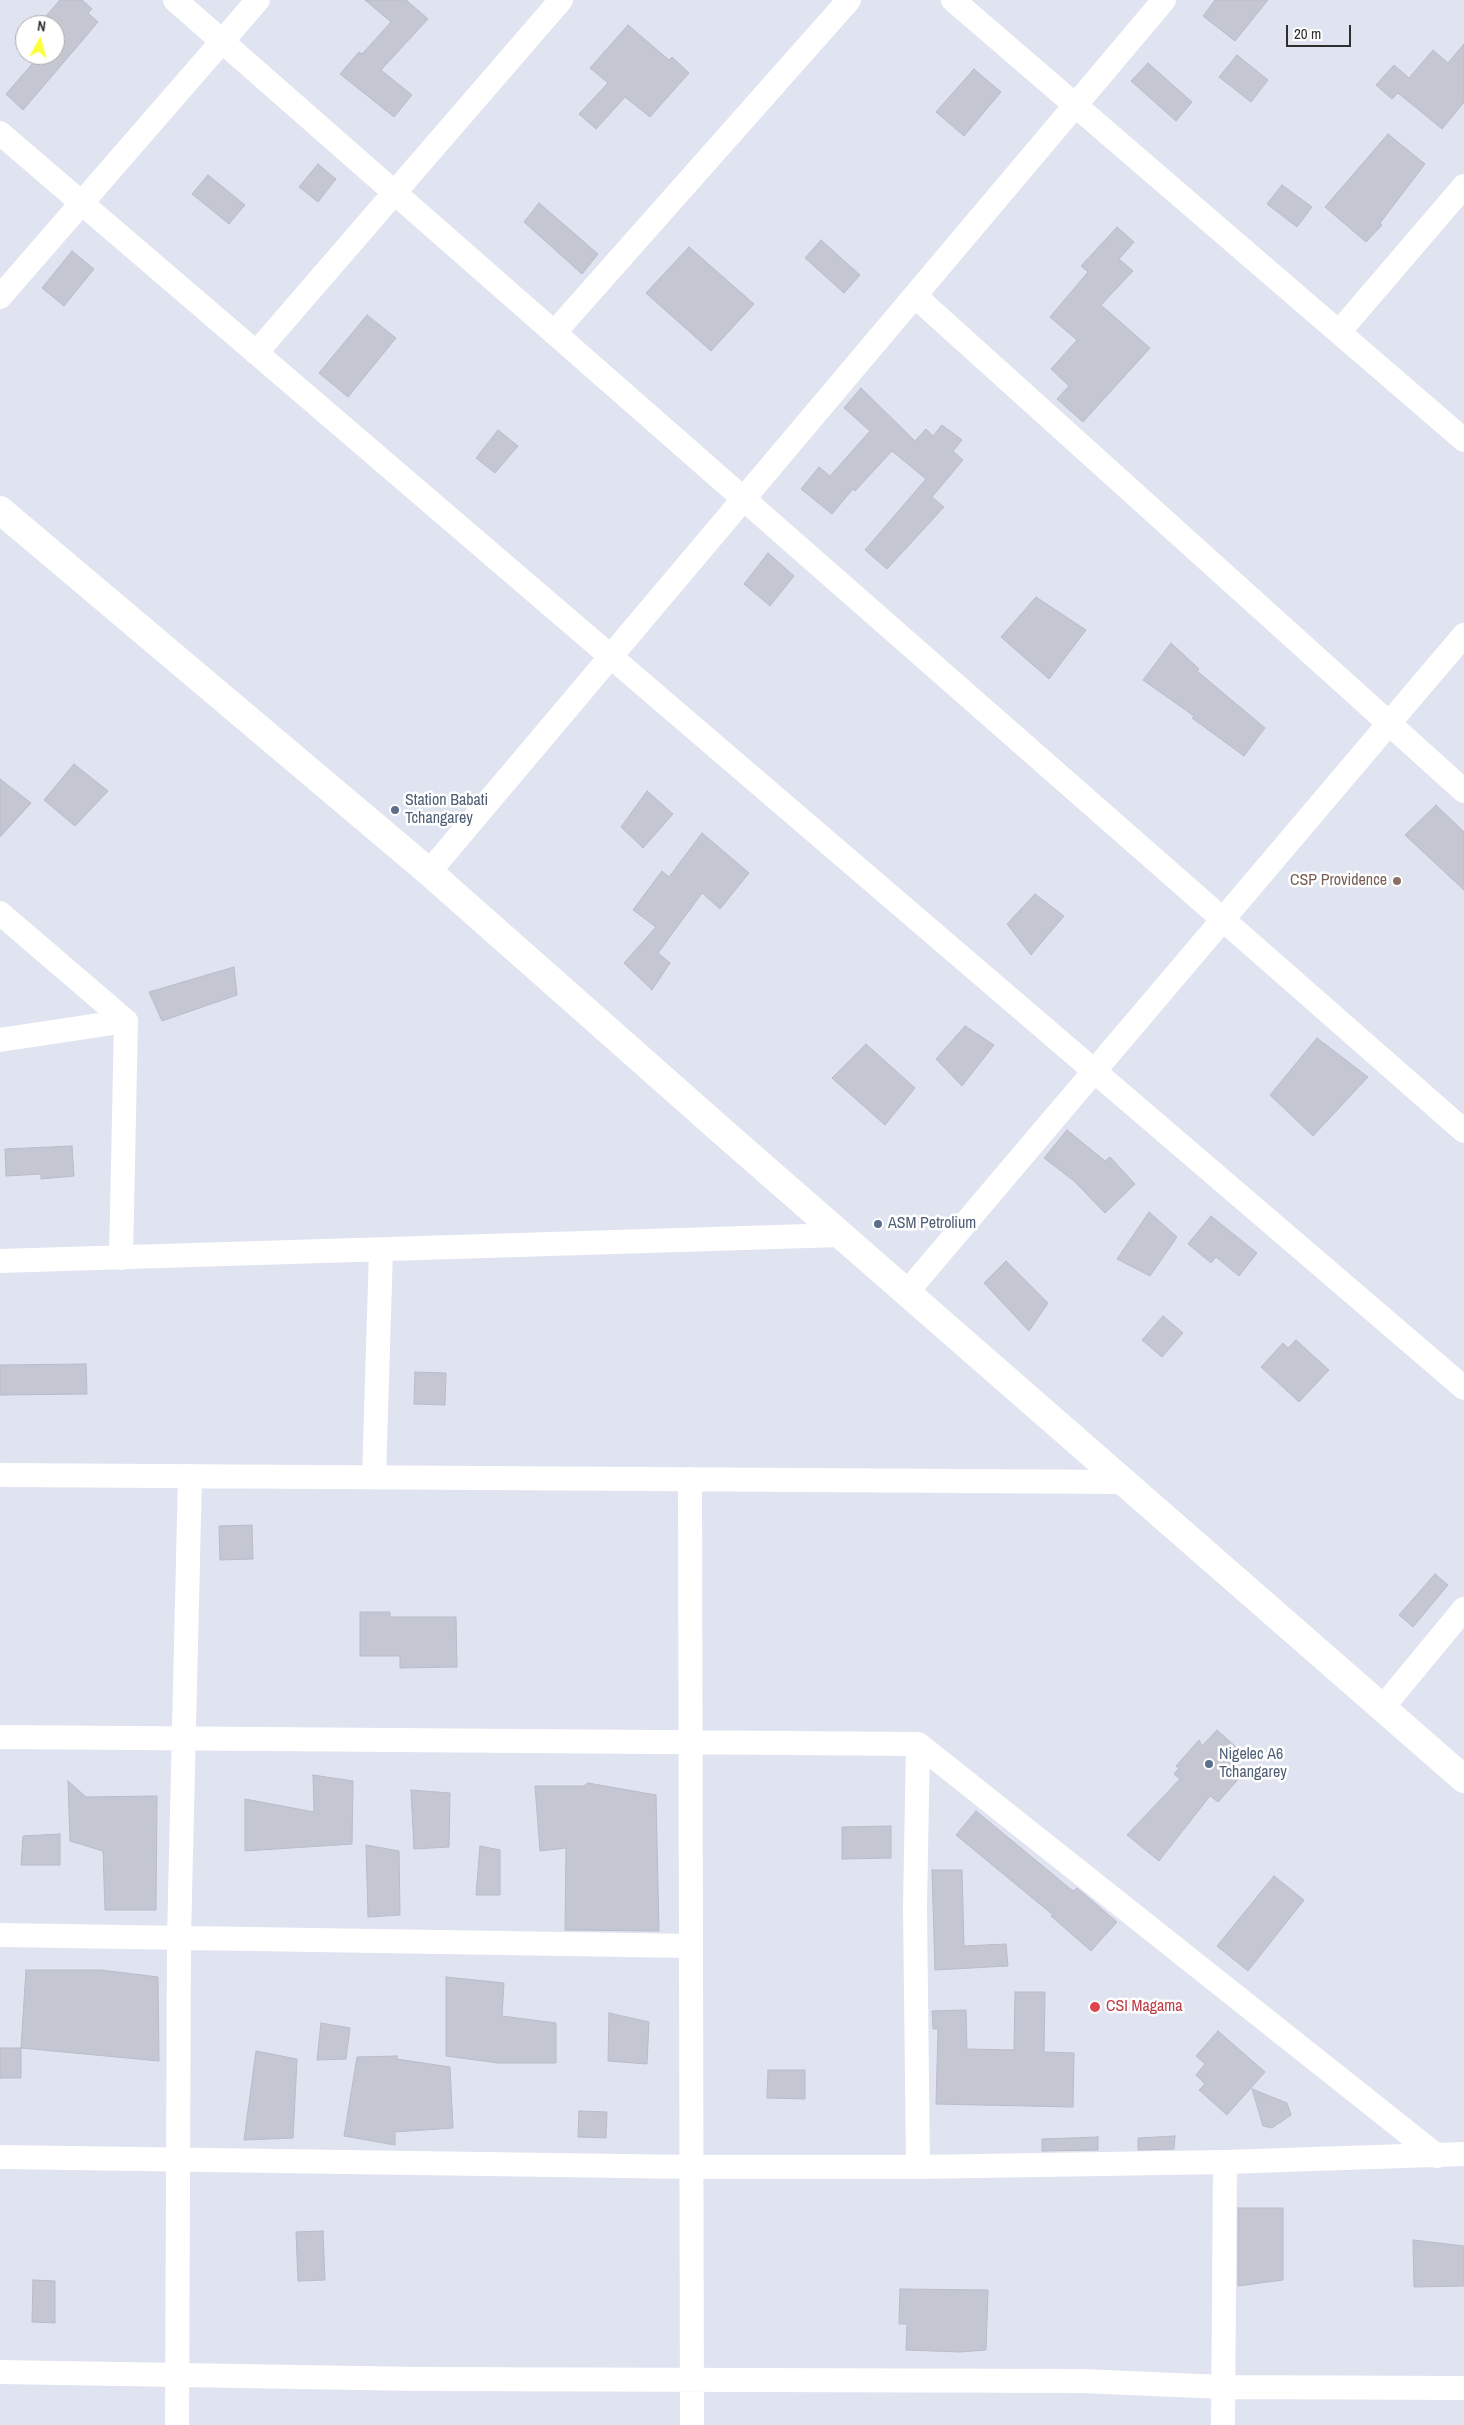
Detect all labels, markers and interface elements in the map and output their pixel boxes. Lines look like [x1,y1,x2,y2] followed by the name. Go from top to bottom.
[15,15,65,65] north arrow
[1289,15,1354,47] scale bar
[36,17,47,36] text: N
[1294,23,1321,44] text: 20 m
[405,791,488,829] place label: Station Babati Tchangarey
[389,804,401,816] marker: Station Babati Tchangarey
[1290,871,1387,891] place label: CSP Providence
[1391,875,1403,887] marker: CSP Providence
[888,1214,976,1234] place label: ASM Petrolium
[872,1218,884,1230] marker: ASM Petrolium
[1219,1745,1287,1783] place label: Nigelec A6 Tchangarey
[1203,1758,1215,1770] marker: Nigelec A6 Tchangarey
[1106,1997,1183,2017] place label: CSI Magama
[1088,2000,1102,2014] marker: CSI Magama

